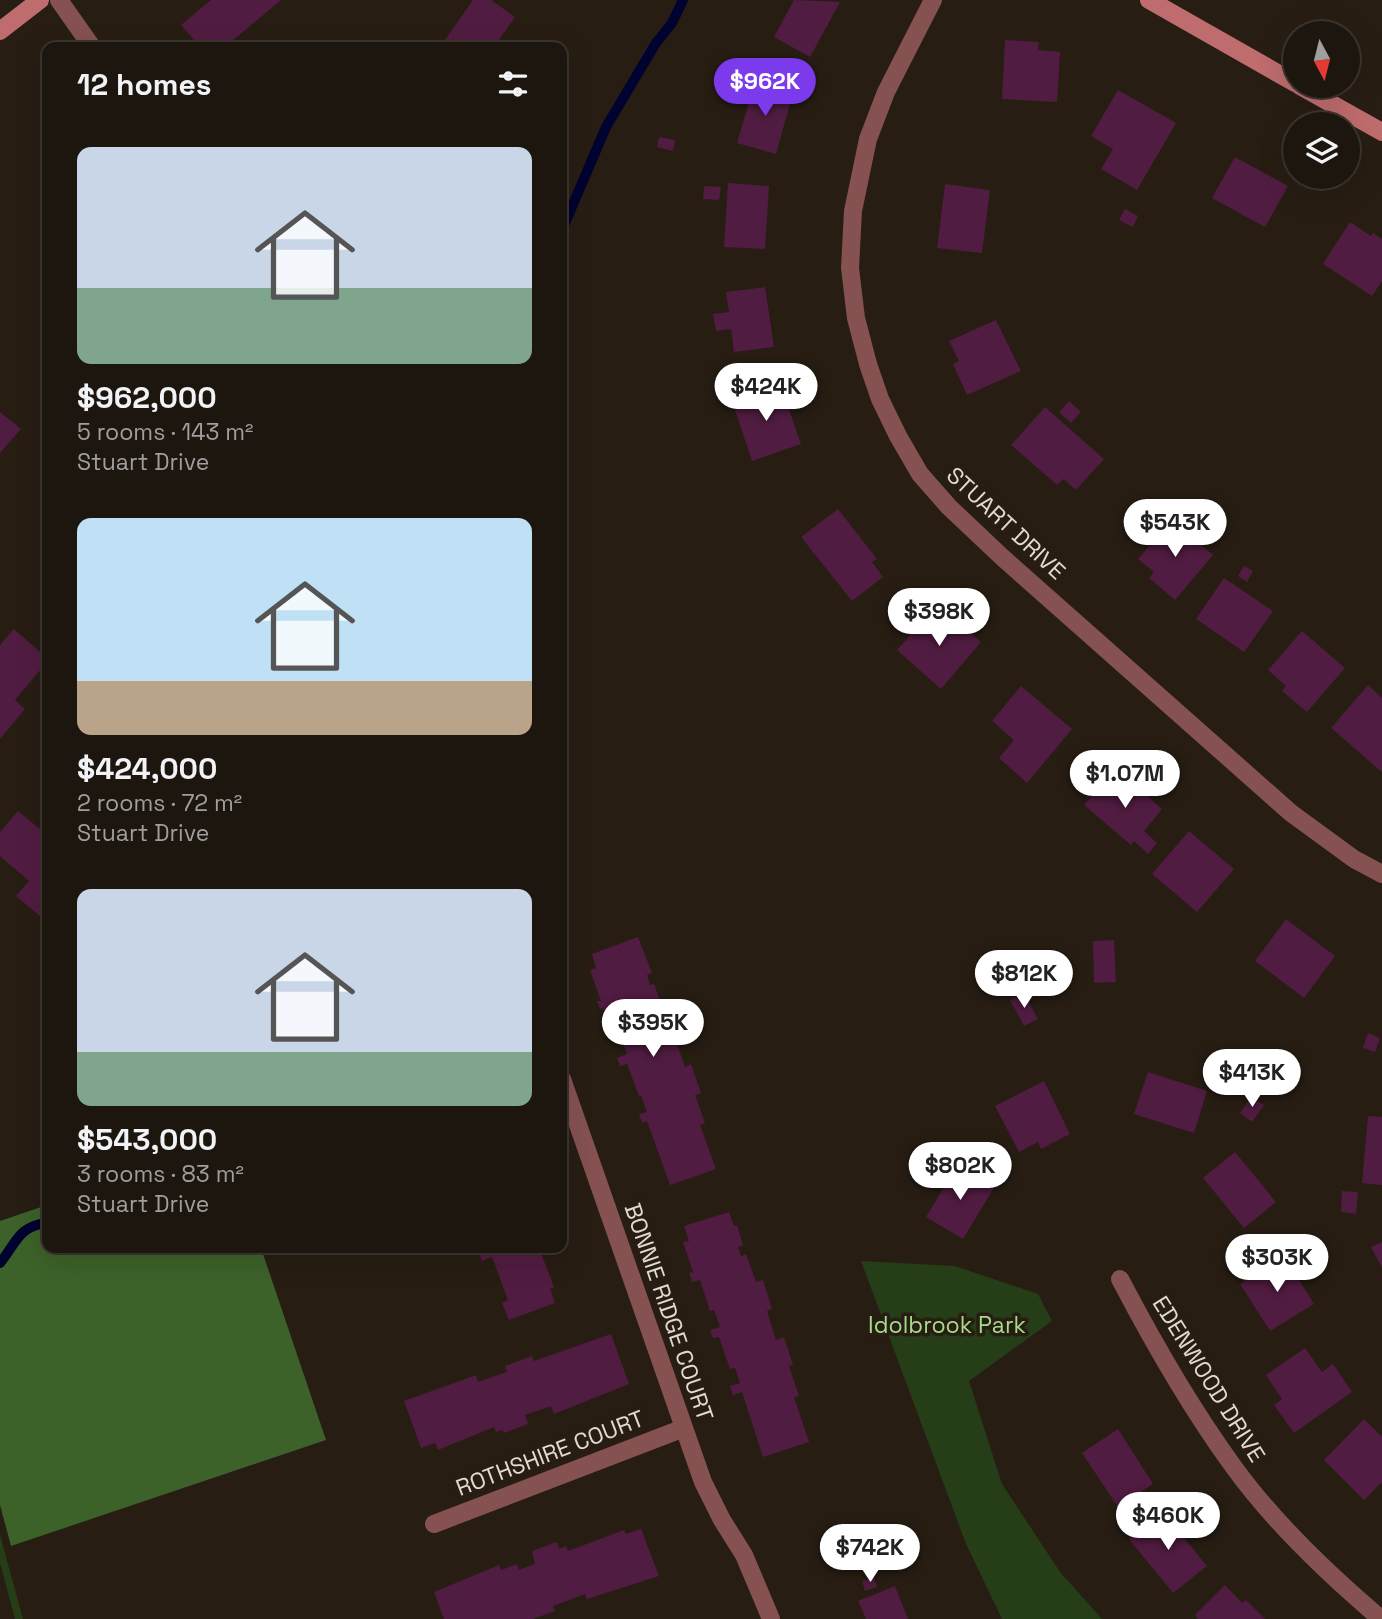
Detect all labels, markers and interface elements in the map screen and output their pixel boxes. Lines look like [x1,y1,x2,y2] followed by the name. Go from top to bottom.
[1283,21,1360,98] north arrow
[1283,21,1360,189] map controls
[716,58,814,118] pin: $962K
[77,65,212,104] text: 12 homes
[494,65,532,103] icon: filters
[730,66,800,96] text: $962K
[1283,112,1360,189] button: layers
[242,192,368,318] icon: home
[717,364,815,423] pin: $424K
[731,371,801,401] text: $424K
[77,378,217,417] text: $962,000
[77,417,253,447] text: 5 rooms · 143 m²
[77,447,209,477] text: Stuart Drive
[940,460,1072,586] street label: STUART DRIVE
[1126,500,1224,559] pin: $543K
[1140,507,1210,537] text: $543K
[242,563,368,689] icon: home
[890,588,988,648] pin: $398K
[904,596,974,626] text: $398K
[77,749,217,788] text: $424,000
[1068,750,1182,810] pin: $1.07M
[1086,758,1164,788] text: $1.07M
[77,788,242,818] text: 2 rooms · 72 m²
[77,818,209,848] text: Stuart Drive
[242,934,368,1060] icon: home
[975,950,1073,1010] pin: $812K
[991,958,1057,988] text: $812K
[604,1000,702,1059] pin: $395K
[618,1007,688,1037] text: $395K
[1203,1050,1301,1109] pin: $413K
[1219,1057,1285,1087] text: $413K
[77,1120,217,1159] text: $543,000
[911,1142,1009,1202] pin: $802K
[925,1150,995,1180] text: $802K
[77,1159,244,1189] text: 3 rooms · 83 m²
[77,1189,209,1219] text: Stuart Drive
[618,1199,720,1425] street label: BONNIE RIDGE COURT
[1228,1234,1326,1294] pin: $303K
[1241,1242,1313,1272] text: $303K
[1146,1290,1272,1468] street label: EDENWOOD DRIVE
[868,1310,1026,1340] park label: Idolbrook Park
[452,1403,648,1503] street label: ROTHSHIRE COURT
[1119,1492,1217,1552] pin: $460K
[1132,1500,1204,1530] text: $460K
[821,1524,919,1584] pin: $742K
[836,1532,904,1562] text: $742K

